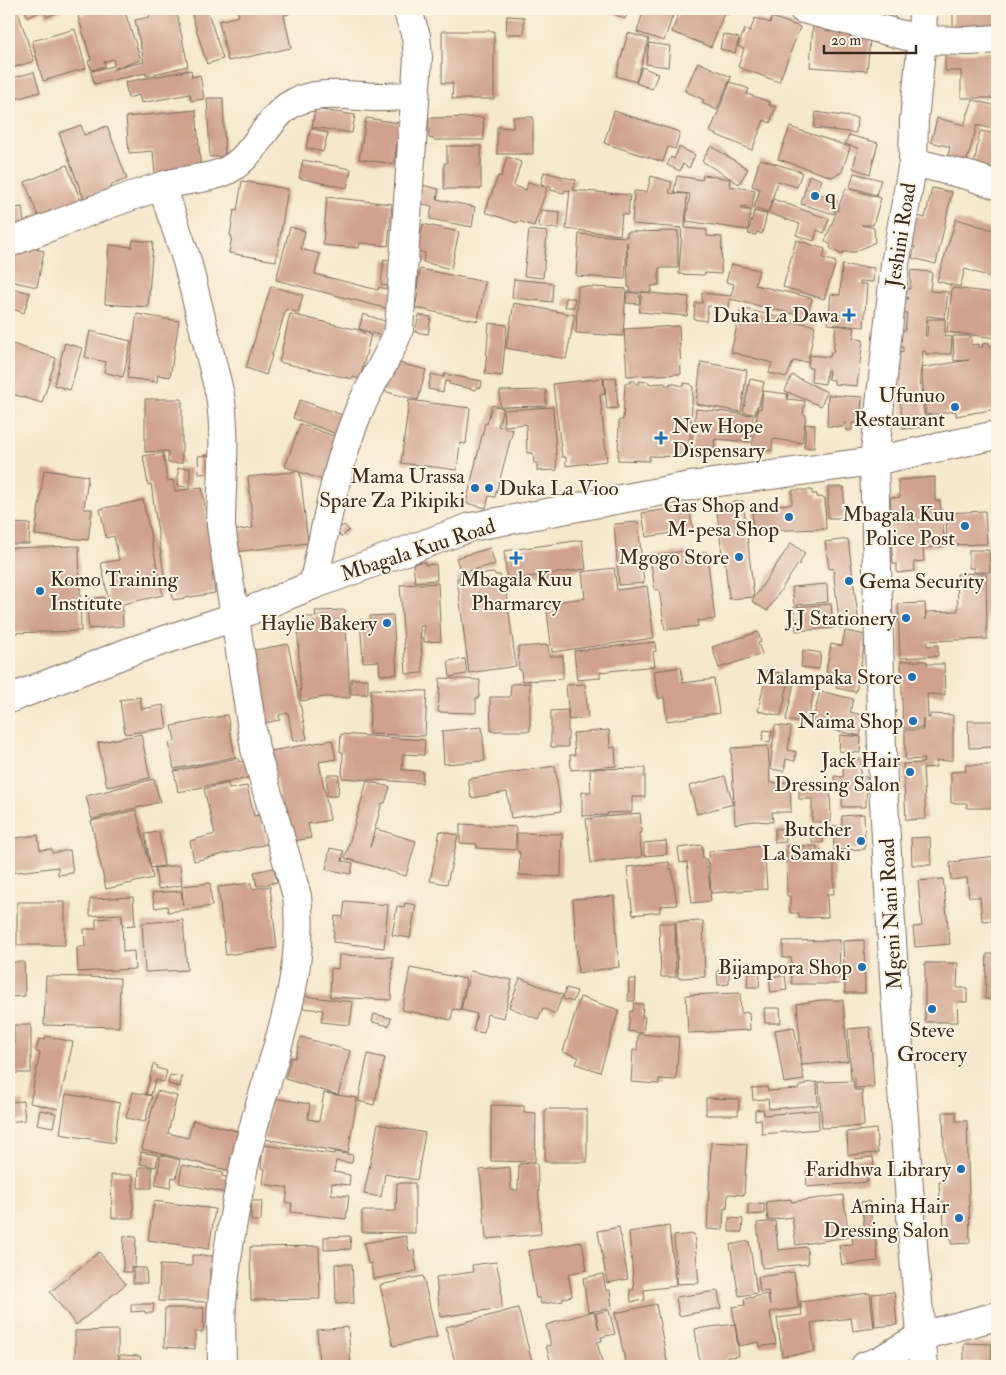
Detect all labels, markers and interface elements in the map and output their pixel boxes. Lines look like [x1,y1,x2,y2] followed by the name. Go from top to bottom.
[824,22,916,54] scale bar
[831,31,861,50] text: 20 m
[879,180,923,290] street label: Jeshini Road
[825,183,836,210] place label: q
[809,190,821,202] marker: q
[713,302,839,329] place label: Duka La Dawa
[843,309,855,321] marker: Duka La Dawa
[854,382,945,433] place label: Ufunuo Restaurant
[949,401,961,413] marker: Ufunuo Restaurant
[672,413,766,464] place label: New Hope Dispensary
[654,431,668,445] marker: New Hope Dispensary
[319,463,465,514] place label: Mama Urassa Spare Za Pikipiki
[499,475,619,502] place label: Duka La Vioo
[469,482,481,494] marker: Mama Urassa Spare Za Pikipiki
[483,482,495,494] marker: Duka La Vioo
[664,492,780,543] place label: Gas Shop and M-pesa Shop
[842,501,955,552] place label: Mbagala Kuu Police Post
[783,511,795,523] marker: Gas Shop and M-pesa Shop
[337,512,499,588] street label: Mbagala Kuu Road
[959,520,971,532] marker: Mbagala Kuu Police Post
[618,544,729,571] place label: Mgogo Store
[733,551,745,563] marker: Mgogo Store
[510,552,522,564] marker: Mbagala Kuu Pharmarcy
[50,566,179,617] place label: Komo Training Institute
[460,566,572,617] place label: Mbagala Kuu Pharmarcy
[859,568,985,595] place label: Gema Security
[843,575,855,587] marker: Gema Security
[34,585,46,597] marker: Komo Training Institute
[784,605,897,632] place label: J.J Stationery
[260,610,378,637] place label: Haylie Bakery
[900,612,912,624] marker: J.J Stationery
[381,617,393,629] marker: Haylie Bakery
[756,664,902,691] place label: Malampaka Store
[906,671,918,683] marker: Malampaka Store
[798,708,903,735] place label: Naima Shop
[907,715,919,727] marker: Naima Shop
[774,747,900,798] place label: Jack Hair Dressing Salon
[904,766,916,778] marker: Jack Hair Dressing Salon
[762,816,851,867] place label: Butcher La Samaki
[855,835,867,847] marker: Butcher La Samaki
[874,837,908,991] street label: Mgeni Nani Road
[718,954,852,981] place label: Bijampora Shop
[856,961,868,973] marker: Bijampora Shop
[926,1003,938,1015] marker: Steve Grocery
[897,1017,968,1068] place label: Steve Grocery
[805,1156,952,1183] place label: Faridhwa Library
[955,1163,967,1175] marker: Faridhwa Library
[823,1193,949,1244] place label: Amina Hair Dressing Salon
[953,1212,965,1224] marker: Amina Hair Dressing Salon

